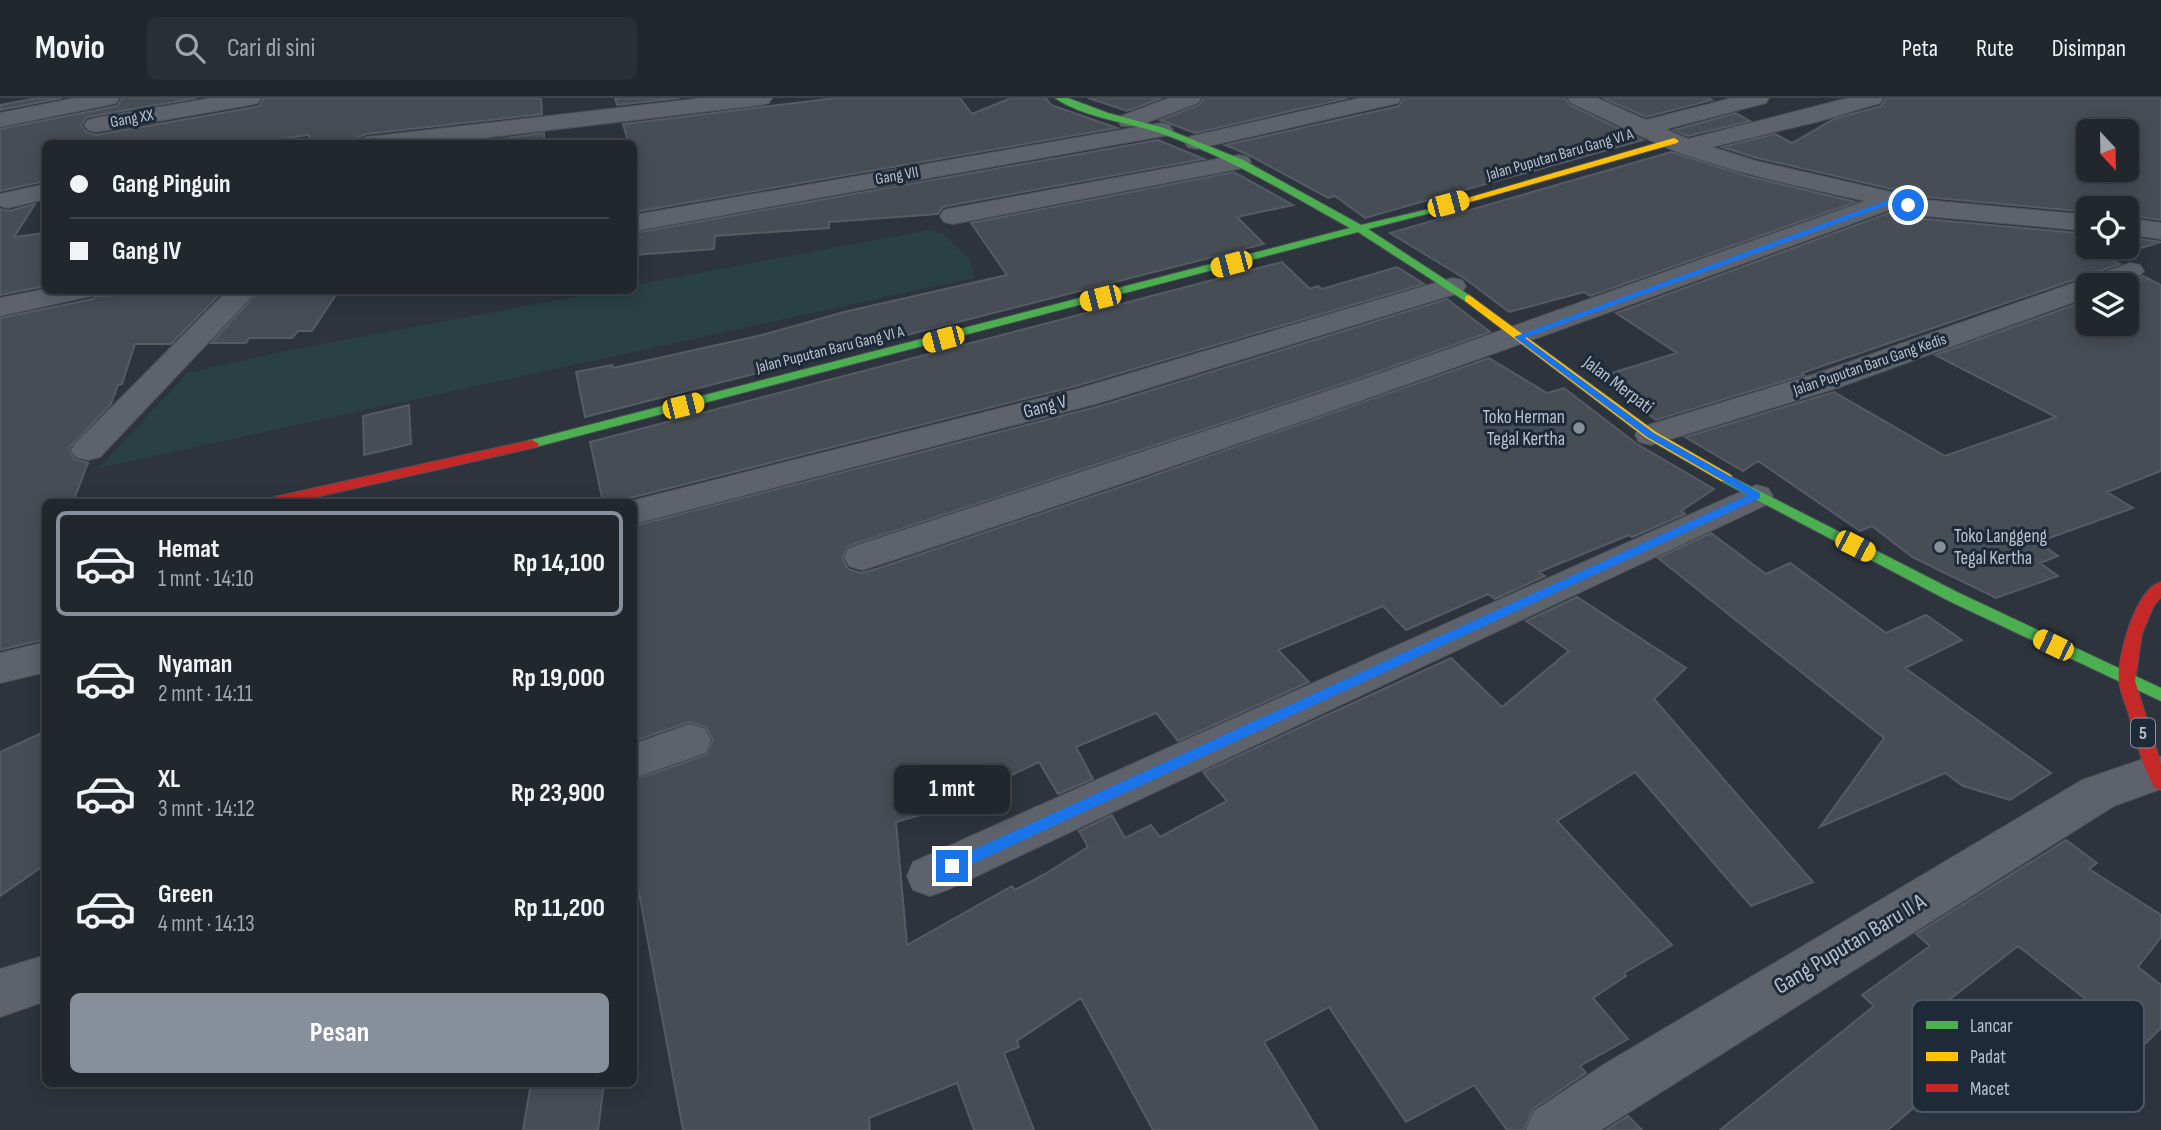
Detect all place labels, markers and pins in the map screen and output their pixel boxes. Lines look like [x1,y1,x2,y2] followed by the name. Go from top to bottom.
[1482,406,1565,451] place label: Toko Herman Tegal Kertha
[1571,420,1587,436] marker: Toko Herman Tegal Kertha
[1954,525,2048,570] place label: Toko Langgeng Tegal Kertha
[1932,539,1948,555] marker: Toko Langgeng Tegal Kertha

